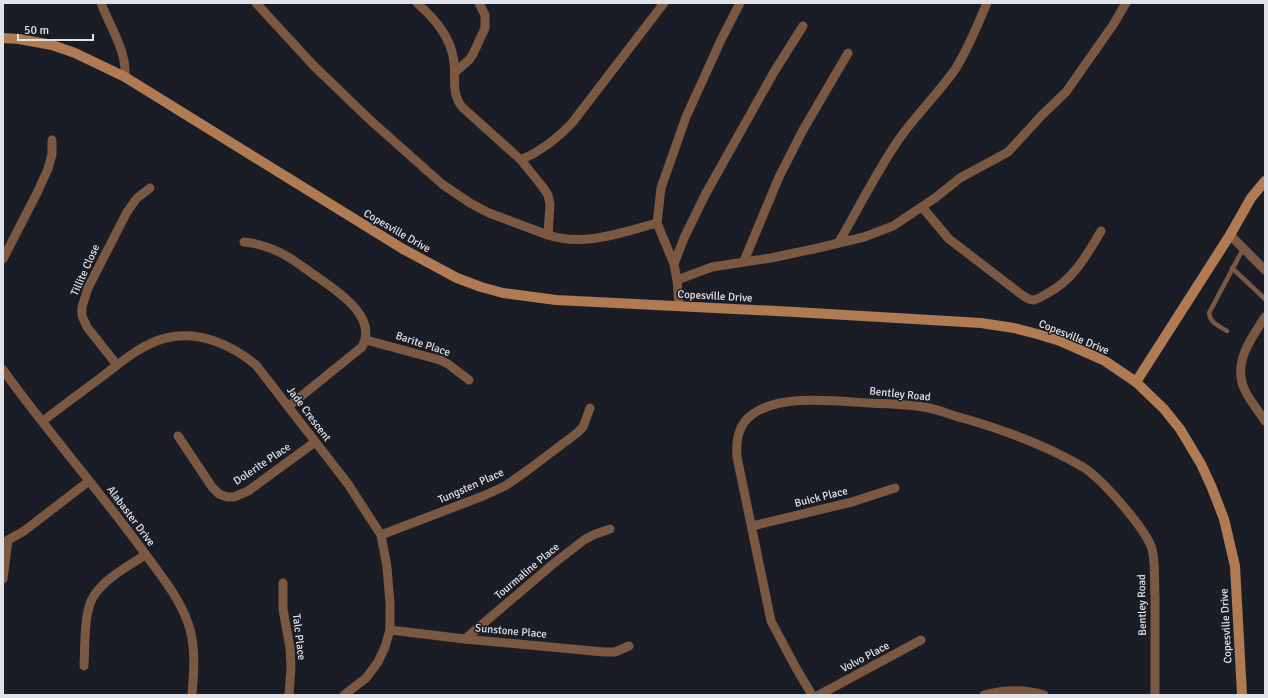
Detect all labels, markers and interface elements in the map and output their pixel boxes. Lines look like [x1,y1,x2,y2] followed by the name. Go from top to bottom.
[18,16,93,42] scale bar
[24,23,49,38] text: 50 m
[361,207,433,255] street label: Copesville Drive
[68,242,102,298] street label: Tillite Close
[677,288,753,304] street label: Copesville Drive
[1037,317,1111,357] street label: Copesville Drive
[394,329,452,359] street label: Barite Place
[284,384,334,444] street label: Jade Crescent
[869,384,931,404] street label: Bentley Road
[231,440,293,488] street label: Dolerite Place
[436,466,506,506] street label: Tungsten Place
[104,483,158,549] street label: Alabaster Drive
[793,484,849,510] street label: Buick Place
[492,540,562,602] street label: Tourmaline Place
[1135,574,1149,636] street label: Bentley Road
[1218,588,1234,664] street label: Copesville Drive
[290,613,308,661] street label: Talc Place
[475,621,547,641] street label: Sunstone Place
[838,639,892,675] street label: Volvo Place

